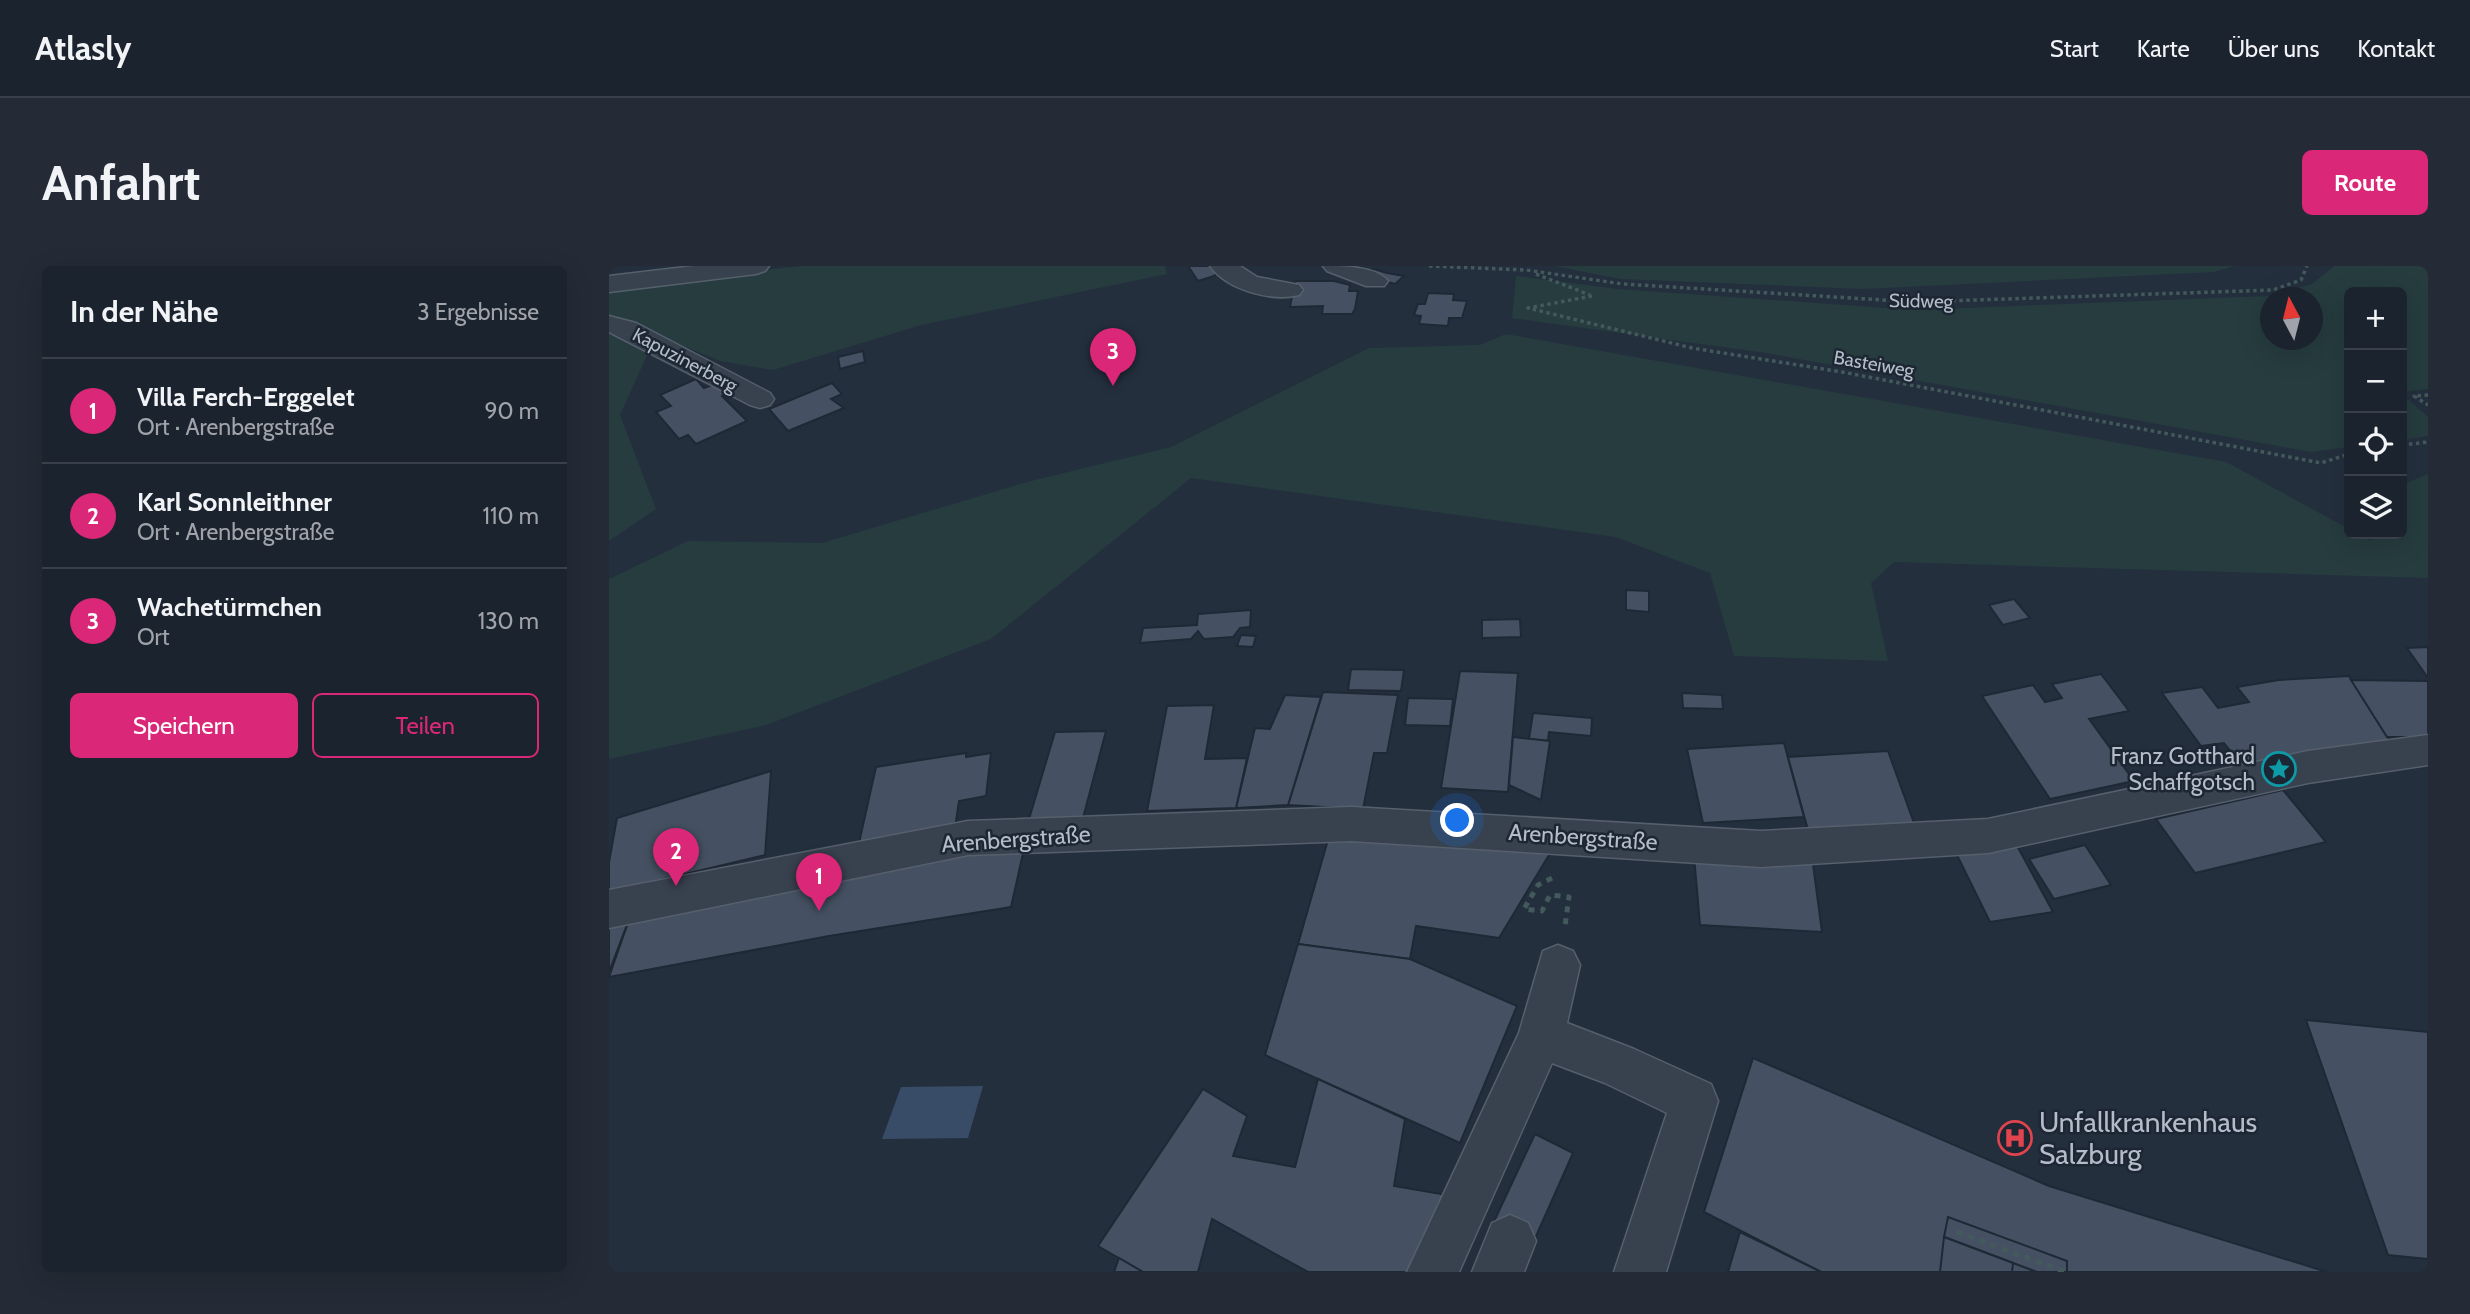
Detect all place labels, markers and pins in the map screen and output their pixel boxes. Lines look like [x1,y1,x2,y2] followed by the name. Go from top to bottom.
[1090,328,1136,386] pin: 3
[2110,742,2255,796] place label: Franz Gotthard Schaffgotsch
[2260,750,2298,788] place icon: Franz Gotthard Schaffgotsch
[653,828,699,886] pin: 2
[796,853,842,911] pin: 1
[2039,1105,2257,1171] place label: Unfallkrankenhaus Salzburg
[1996,1119,2034,1157] hospital icon: Unfallkrankenhaus Salzburg

